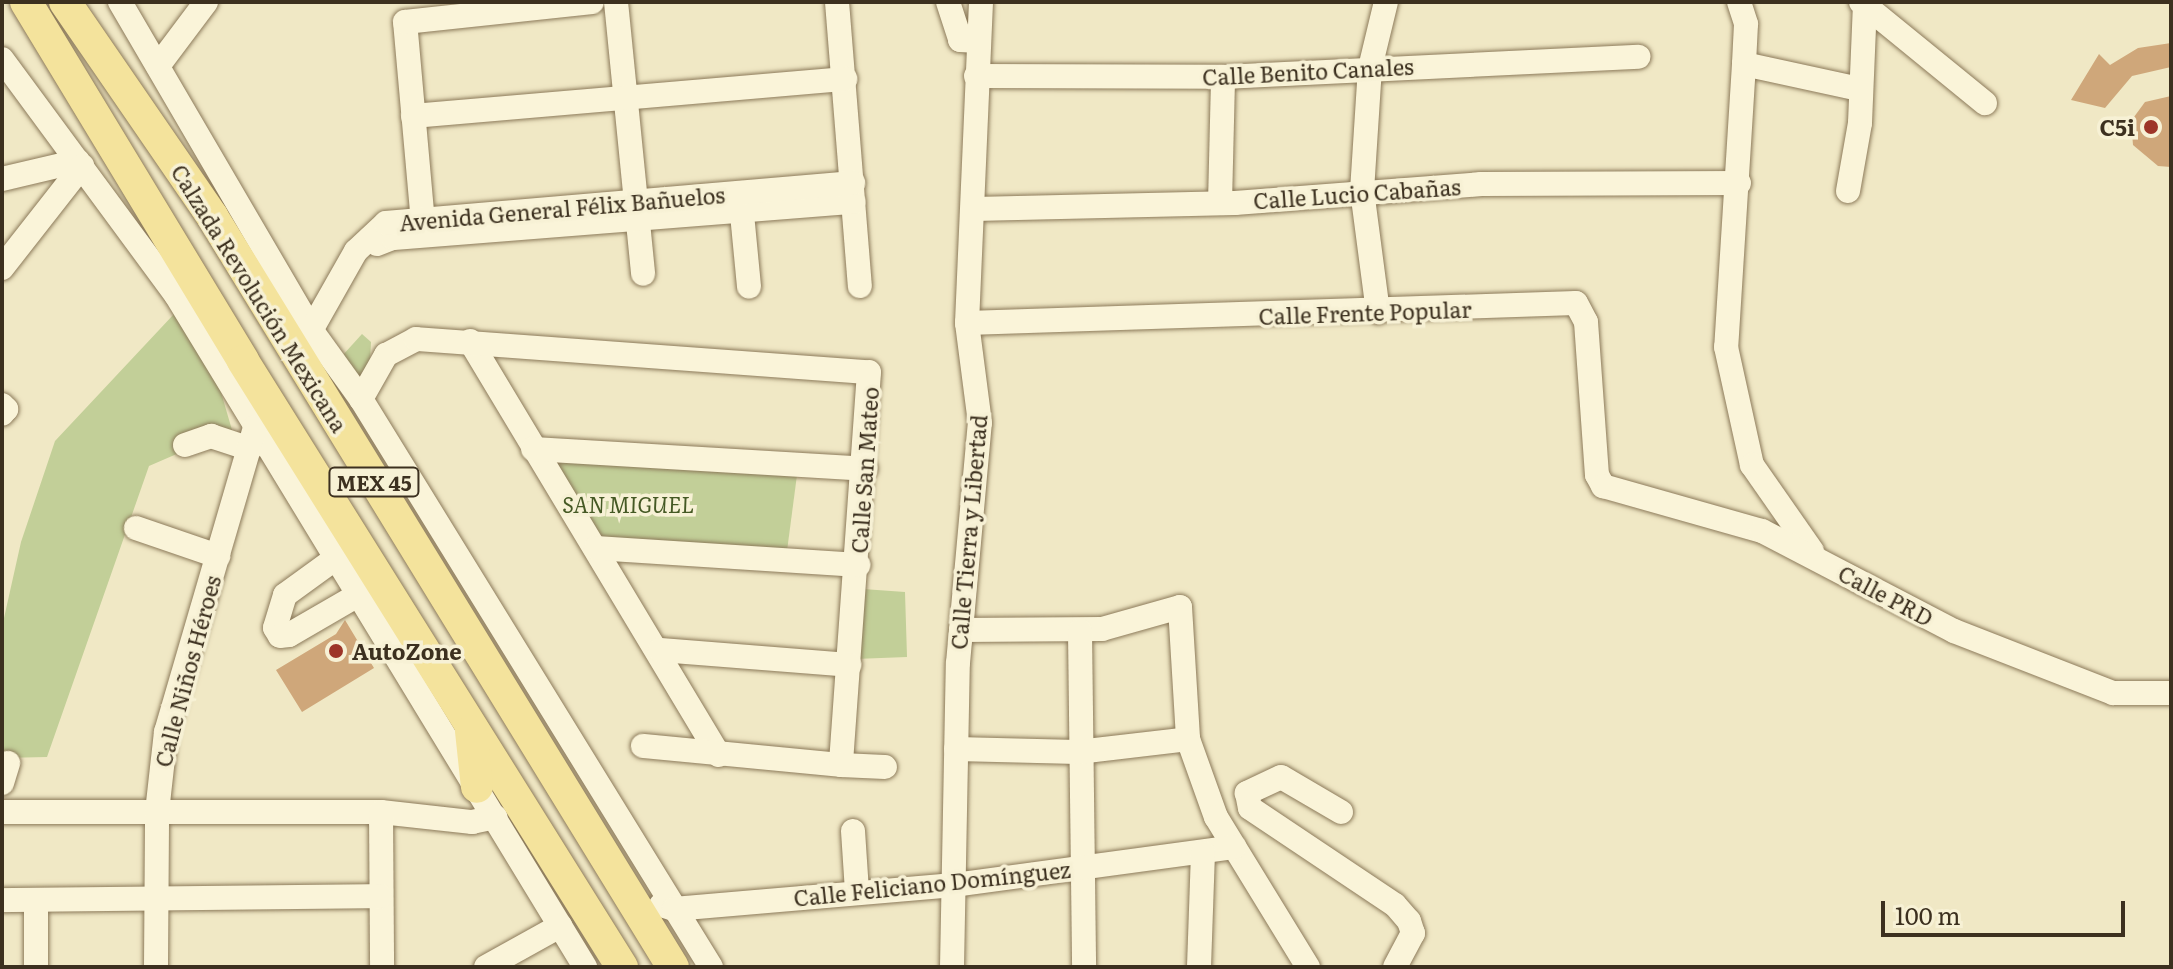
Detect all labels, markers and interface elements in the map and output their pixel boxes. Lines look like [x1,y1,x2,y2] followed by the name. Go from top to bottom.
[1202,52,1414,90] street label: Calle Benito Canales
[2099,114,2135,140] place label: C5i
[2142,118,2160,136] marker: C5i
[166,159,354,437] street label: Calzada Revolución Mexicana
[1252,173,1462,213] street label: Calle Lucio Cabañas
[398,181,726,235] street label: Avenida General Félix Bañuelos
[1258,295,1472,329] street label: Calle Frente Popular
[845,386,883,554] street label: Calle San Mateo
[945,413,991,651] street label: Calle Tierra y Libertad
[328,466,420,498] road number: MEX 45
[562,491,694,517] park label: SAN MIGUEL
[1834,559,1938,631] street label: Calle PRD
[149,572,225,770] street label: Calle Niños Héroes
[352,638,462,664] place label: AutoZone
[327,642,345,660] marker: AutoZone
[792,855,1072,911] street label: Calle Feliciano Domínguez
[1885,885,2129,935] scale bar
[1895,897,1961,932] text: 100 m

